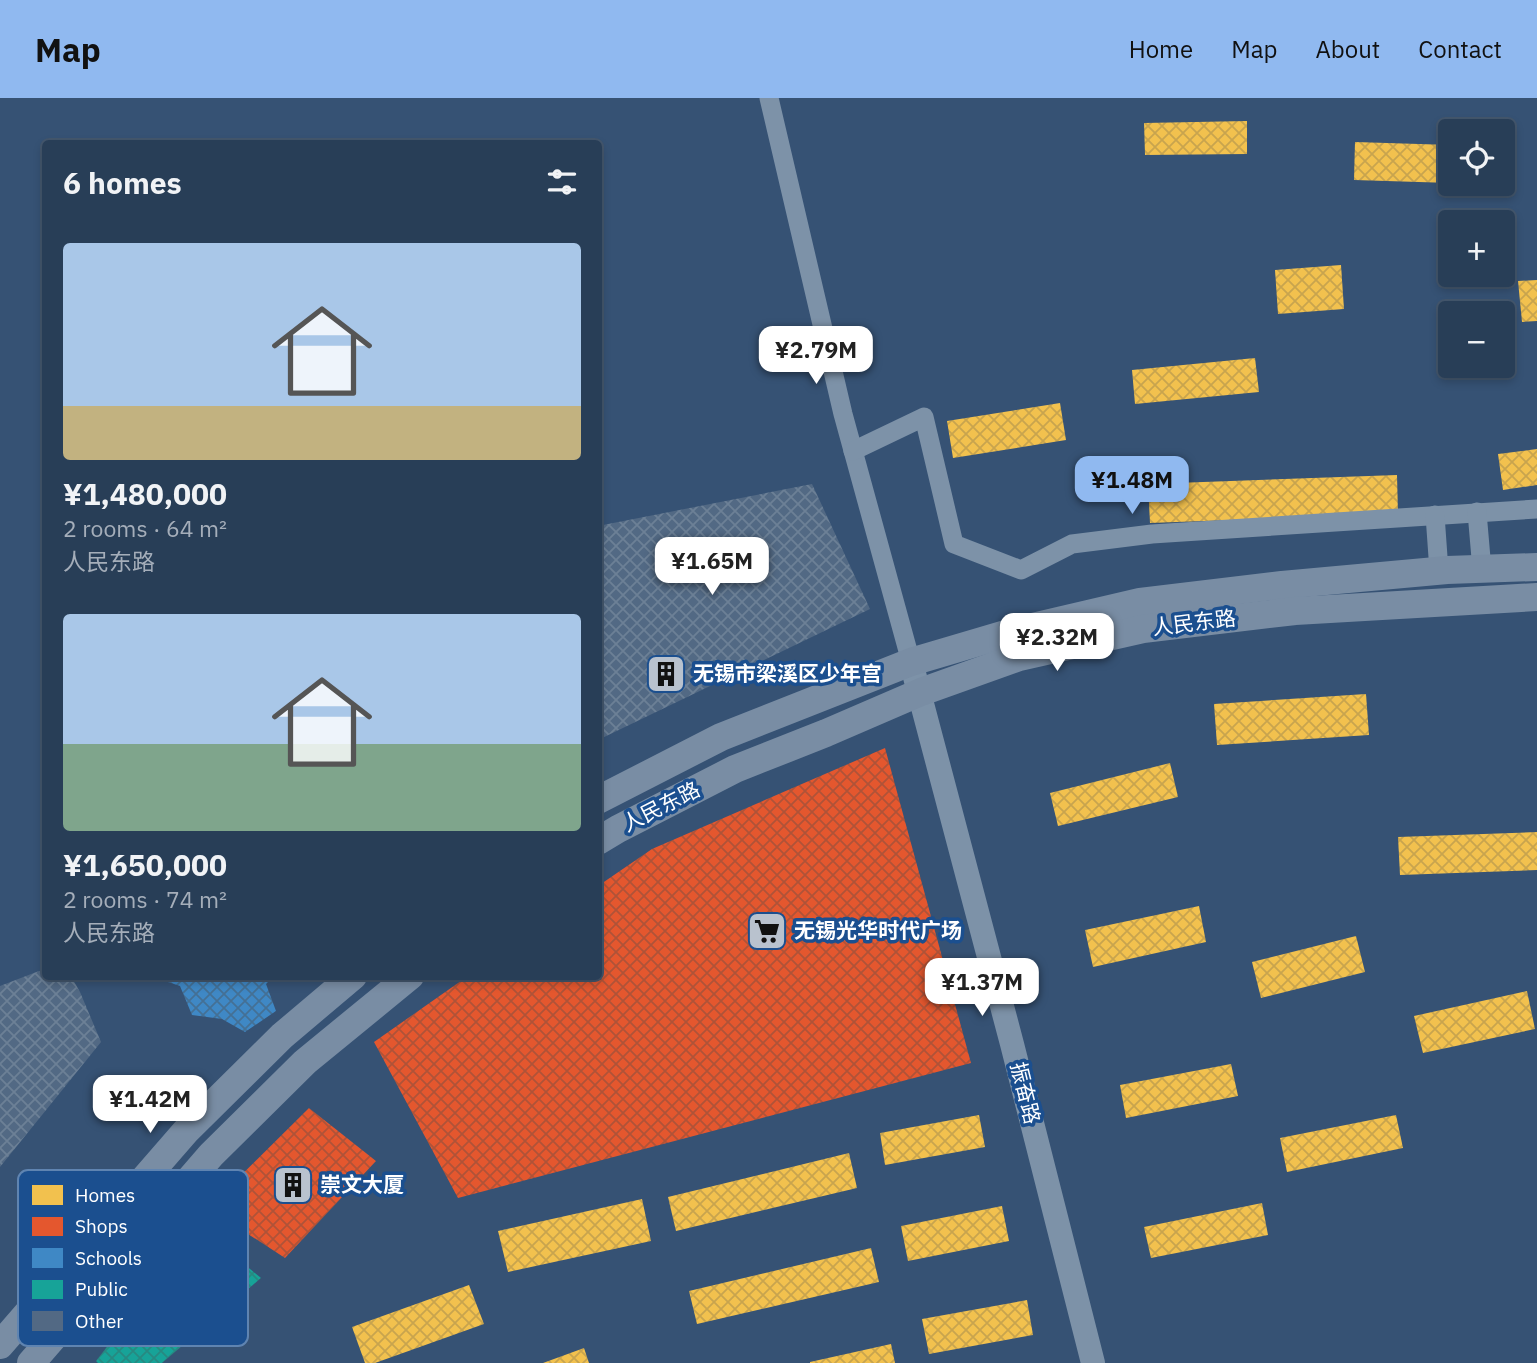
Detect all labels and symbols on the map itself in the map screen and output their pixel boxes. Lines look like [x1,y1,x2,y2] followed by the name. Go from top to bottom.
[759,327,873,386] pin: ¥2.79M
[1075,456,1189,516] pin: ¥1.48M
[655,538,769,597] pin: ¥1.65M
[1150,603,1237,641] street label: 人民东路
[1000,614,1114,673] pin: ¥2.32M
[645,653,687,695] building icon: 无锡市梁溪区少年宫
[693,659,882,687] place label: 无锡市梁溪区少年宫
[617,775,704,838] street label: 人民东路
[746,910,788,952] supermarket icon: 无锡光华时代广场
[794,916,962,944] place label: 无锡光华时代广场
[925,958,1039,1018] pin: ¥1.37M
[1005,1059,1047,1127] street label: 振奋路
[93,1076,207,1135] pin: ¥1.42M
[272,1164,314,1206] building icon: 崇文大厦
[18,1170,248,1346] legend
[320,1170,404,1198] place label: 崇文大厦
[75,1183,135,1207] text: Homes
[75,1214,128,1238] text: Shops
[75,1246,142,1270] text: Schools
[75,1277,128,1301] text: Public
[75,1309,123,1333] text: Other

